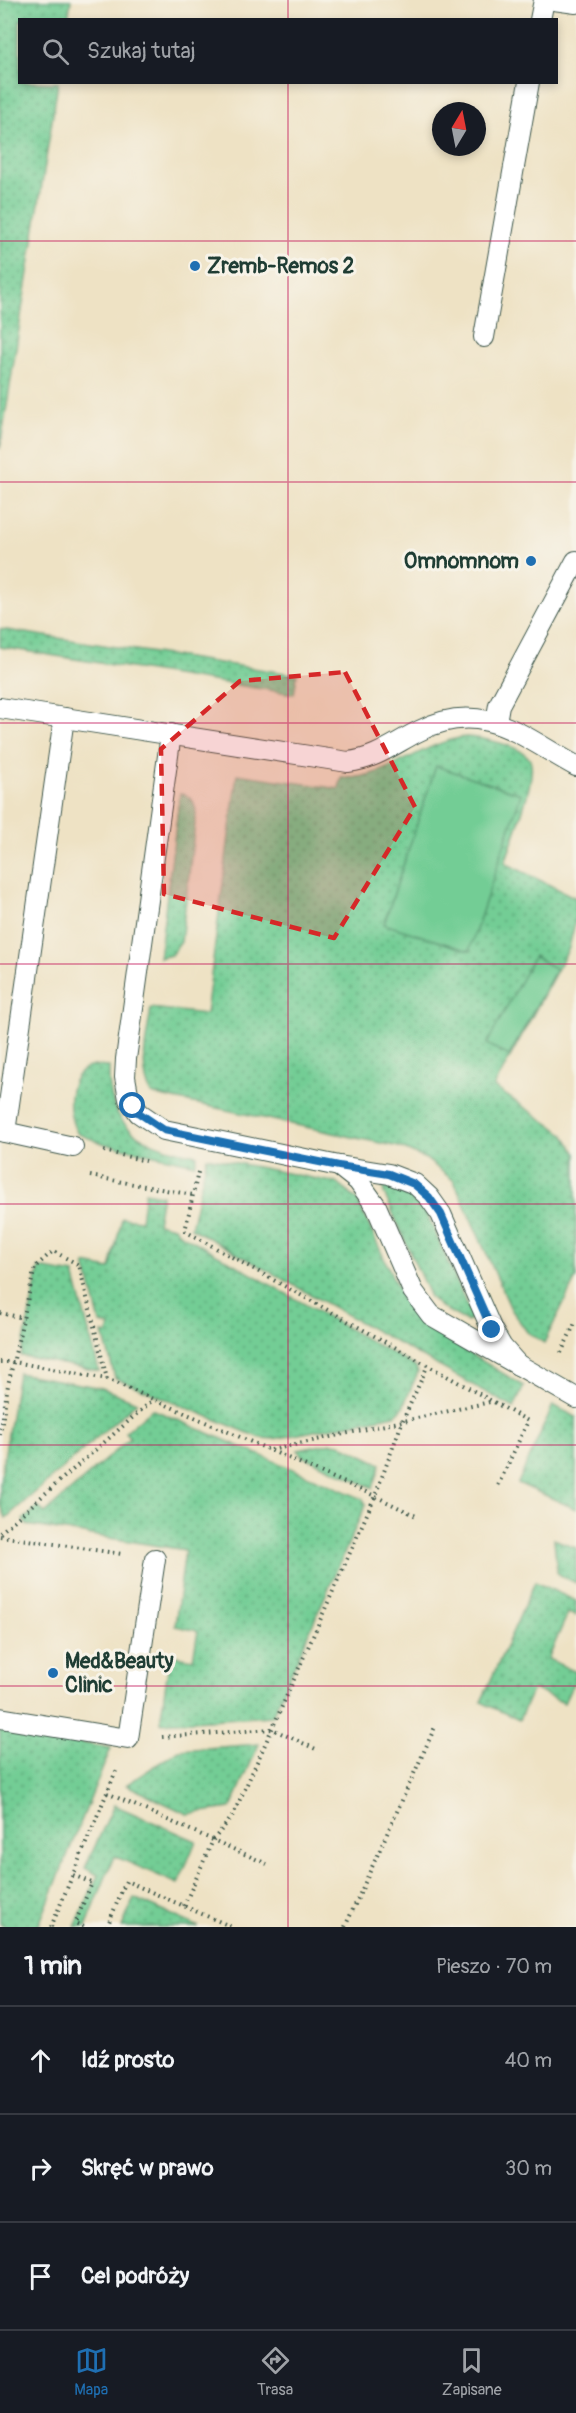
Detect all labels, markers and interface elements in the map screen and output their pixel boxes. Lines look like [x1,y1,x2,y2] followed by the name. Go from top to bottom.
[18,18,558,84] search box
[39,35,72,68] icon: search
[87,37,196,65] text: Szukaj tutaj
[432,102,486,156] north arrow
[207,253,355,280] place label: Zremb-Remos 2
[188,259,202,273] marker: Zremb-Remos 2
[404,548,519,575] place label: Omnomnom
[524,554,538,568] marker: Omnomnom
[119,1092,145,1118] route start
[478,1316,504,1342] route end
[65,1648,174,1699] place label: Med&Beauty Clinic
[46,1666,60,1680] marker: Med&Beauty Clinic
[24,1950,82,1982] text: 1 min
[436,1954,552,1979] text: Pieszo · 70 m
[24,2044,57,2077] icon: ahead
[81,2046,174,2074] text: Idź prosto
[505,2048,552,2073] text: 40 m
[24,2152,57,2185] icon: right
[81,2154,214,2182] text: Skręć w prawo
[505,2156,552,2181] text: 30 m
[24,2260,57,2293] icon: arrive
[81,2262,189,2290] text: Cel podróży
[74,2344,108,2400] tab: Mapa
[257,2344,293,2400] tab: Trasa
[442,2344,502,2400] tab: Zapisane

